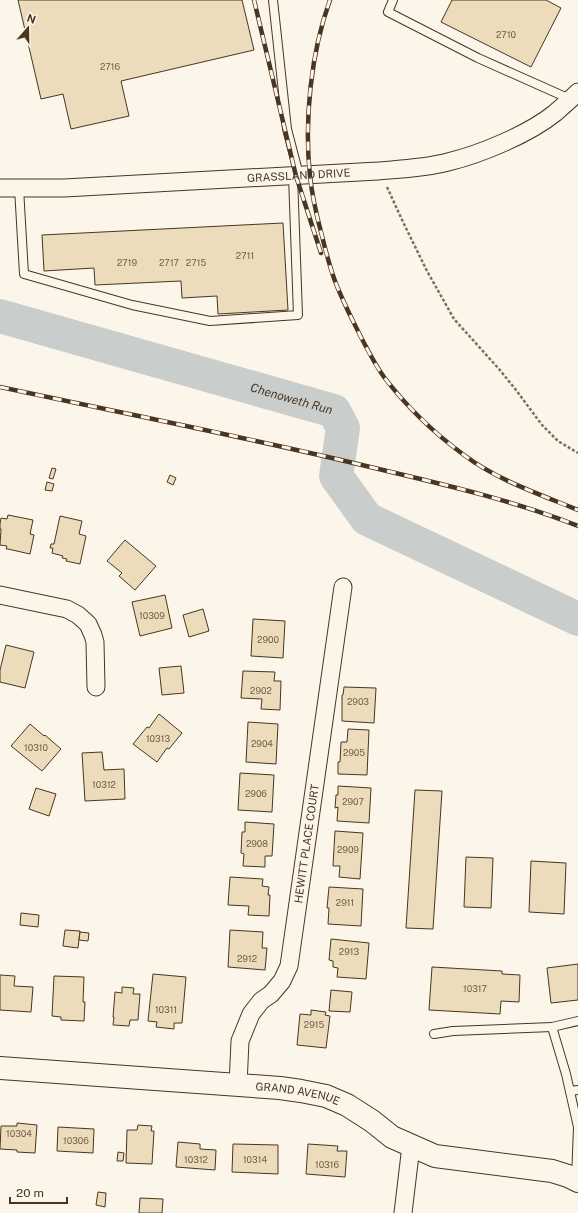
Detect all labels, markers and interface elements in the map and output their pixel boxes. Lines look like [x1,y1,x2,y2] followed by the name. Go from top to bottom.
[8,8,48,48] north arrow
[25,11,38,26] text: N
[496,29,517,40] house number: 2710
[100,61,120,72] house number: 2716
[247,166,351,184] street label: GRASSLAND DRIVE
[236,250,254,261] house number: 2711
[117,257,137,268] house number: 2719
[159,257,179,268] house number: 2717
[186,257,206,268] house number: 2715
[249,381,335,417] water label: Chenoweth Run
[139,610,165,621] house number: 10309
[257,634,279,645] house number: 2900
[250,685,272,696] house number: 2902
[347,696,369,707] house number: 2903
[146,733,170,744] house number: 10313
[251,738,273,749] house number: 2904
[24,742,48,753] house number: 10310
[343,747,365,758] house number: 2905
[92,779,116,790] house number: 10312
[292,783,321,904] street label: HEWITT PLACE COURT
[245,788,267,799] house number: 2906
[342,796,364,807] house number: 2907
[246,838,268,849] house number: 2908
[337,844,359,855] house number: 2909
[336,897,354,908] house number: 2911
[339,946,359,957] house number: 2913
[237,953,257,964] house number: 2912
[463,983,487,994] house number: 10317
[155,1004,177,1015] house number: 10311
[304,1019,324,1030] house number: 2915
[255,1080,342,1107] street label: GRAND AVENUE
[6,1128,32,1139] house number: 10304
[63,1135,89,1146] house number: 10306
[184,1154,208,1165] house number: 10312
[243,1154,267,1165] house number: 10314
[315,1159,339,1170] house number: 10316
[10,1179,67,1205] scale bar
[16,1186,44,1200] text: 20 m

